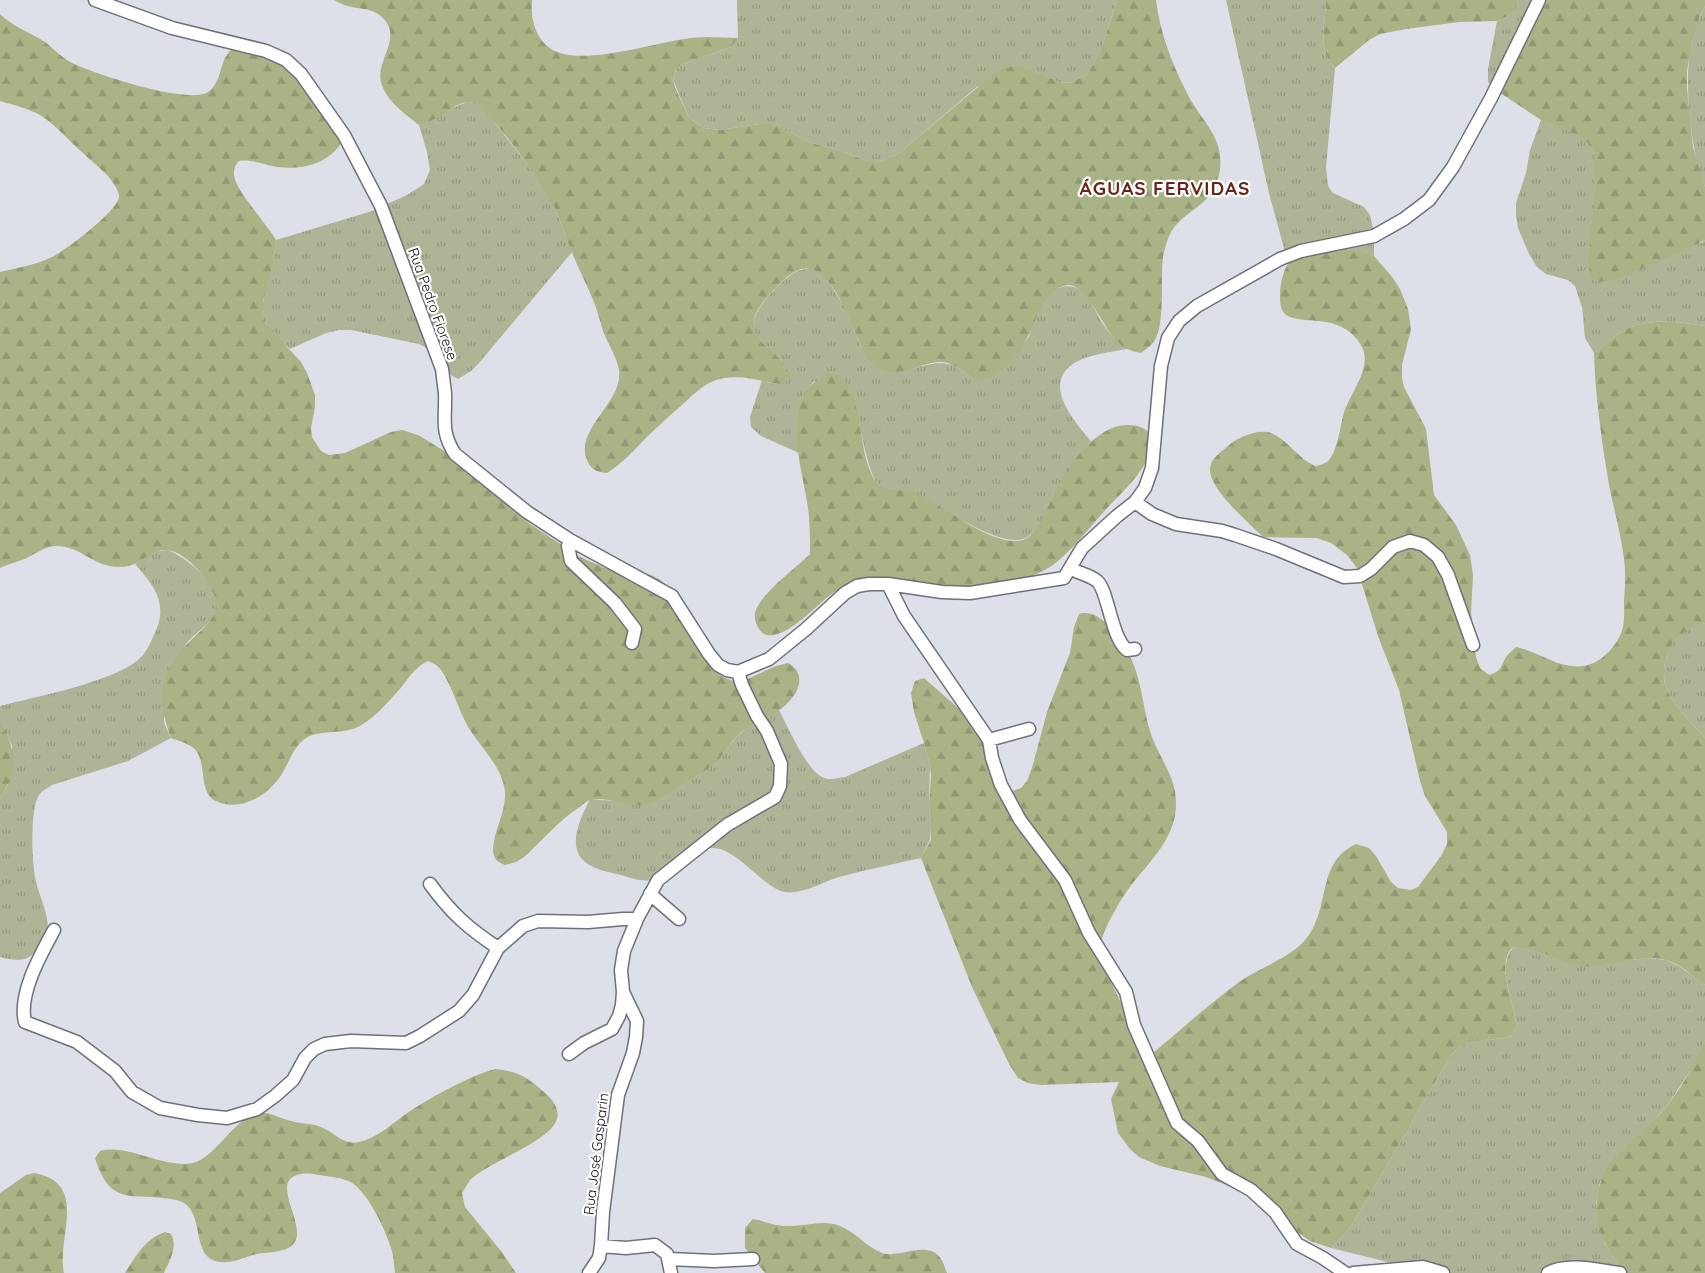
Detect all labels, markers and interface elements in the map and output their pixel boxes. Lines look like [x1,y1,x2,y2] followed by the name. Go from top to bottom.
[1080,176,1250,200] district label: ÁGUAS FERVIDAS
[404,245,462,363] street label: Rua Pedro Fiorese
[580,1092,612,1216] street label: Rua José Gasparin

